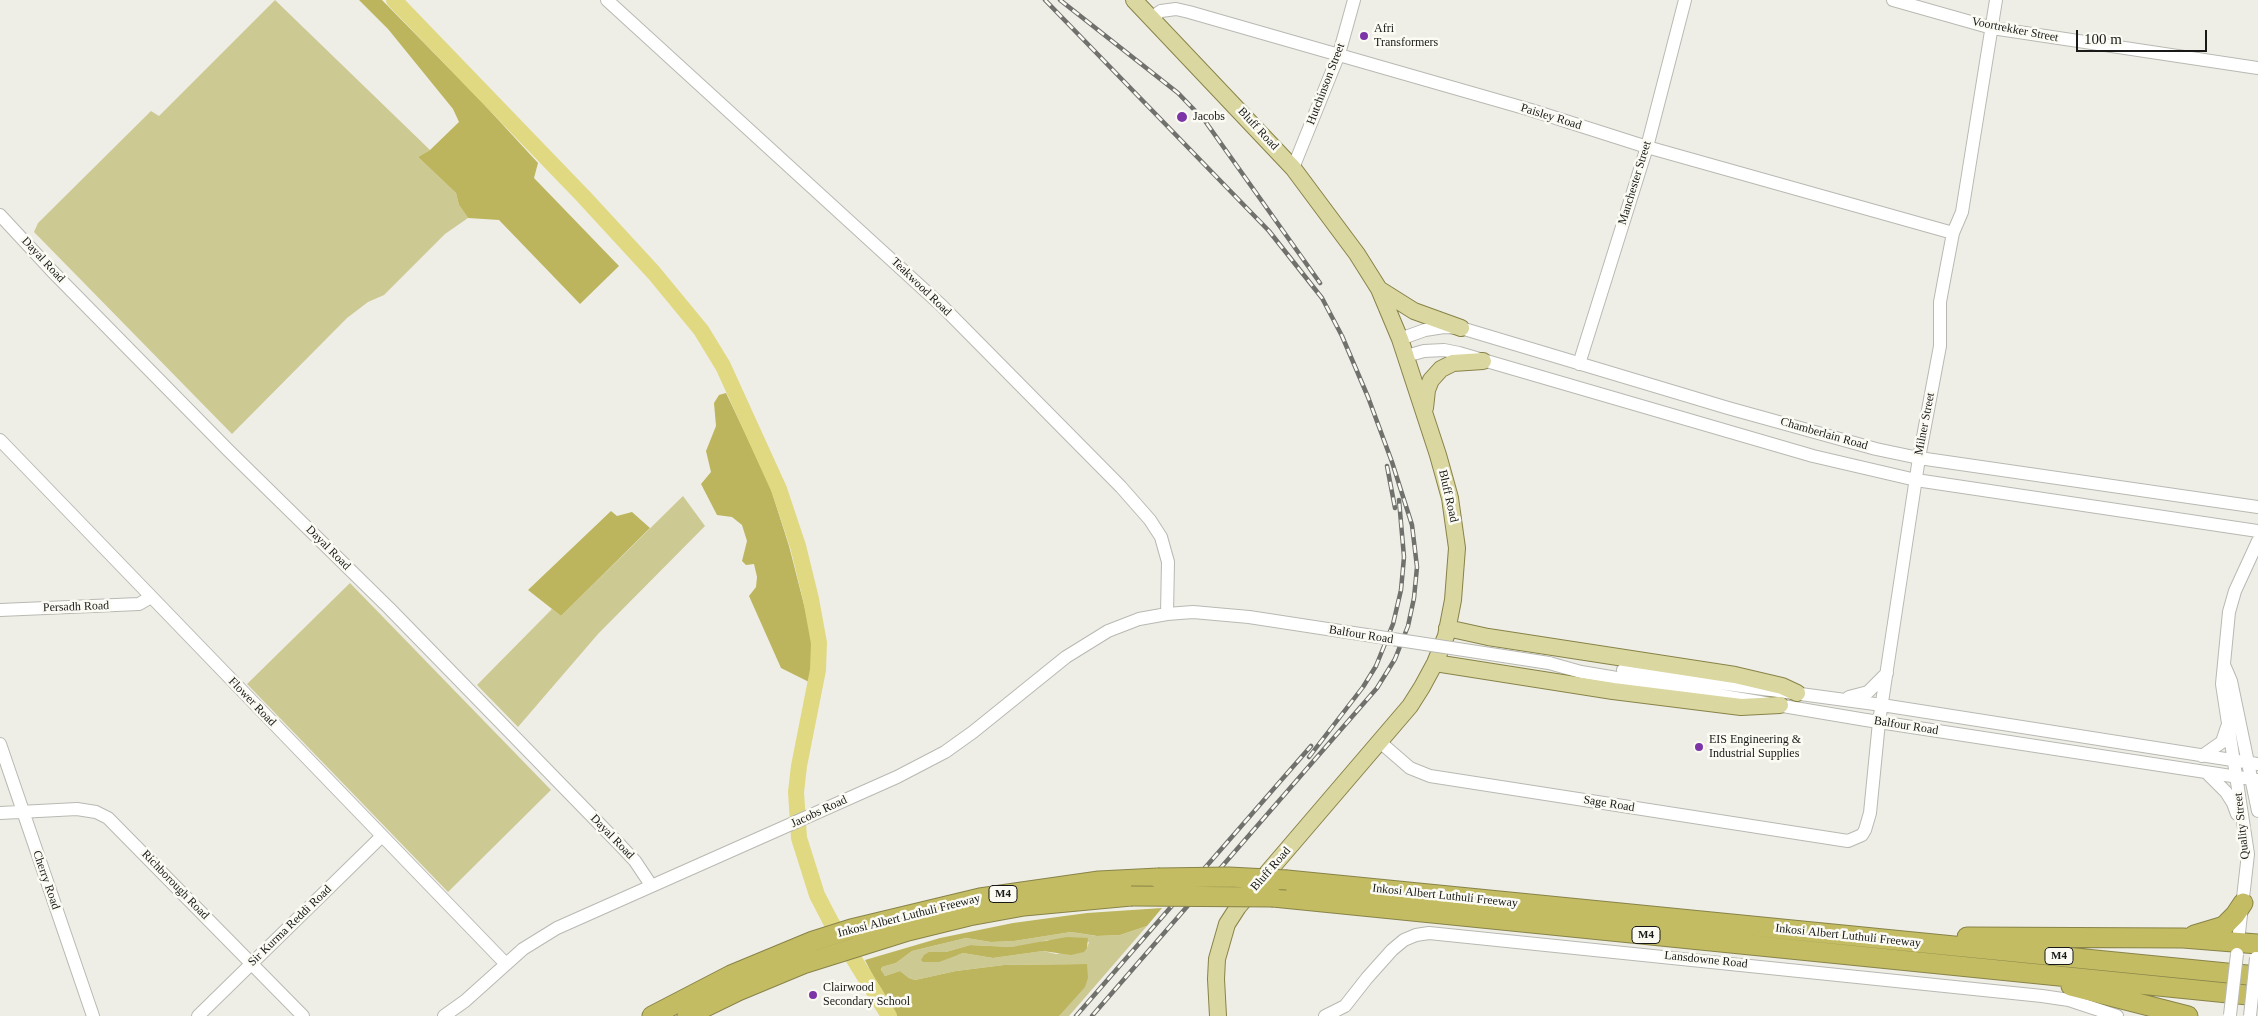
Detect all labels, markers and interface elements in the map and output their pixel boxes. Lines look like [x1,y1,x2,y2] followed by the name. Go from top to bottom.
[1970,15,2060,45] street label: Voortrekker Street
[2078,20,2209,52] scale bar
[1374,22,1438,50] place label: Afri Transformers
[1358,30,1370,42] marker: Afri Transformers
[2084,31,2122,47] text: 100 m
[1304,41,1348,127] street label: Hutchinson Street
[1519,101,1583,133] street label: Paisley Road
[1235,105,1281,153] street label: Bluff Road
[1175,110,1189,124] marker: Jacobs
[1193,110,1225,124] place label: Jacobs
[1615,139,1655,227] street label: Manchester Street
[18,234,68,286] street label: Dayal Road
[888,255,954,319] street label: Teakwood Road
[1912,391,1938,457] street label: Milner Street
[1779,415,1869,453] street label: Chamberlain Road
[1435,468,1461,524] street label: Bluff Road
[303,523,353,573] street label: Dayal Road
[43,599,109,615] street label: Persadh Road
[1328,623,1394,647] street label: Balfour Road
[225,675,279,729] street label: Flower Road
[1873,714,1939,738] street label: Balfour Road
[1709,733,1801,761] place label: EIS Engineering & Industrial Supplies
[1693,741,1705,753] marker: EIS Engineering & Industrial Supplies
[2231,792,2253,860] street label: Quality Street
[789,793,849,831] street label: Jacobs Road
[1582,793,1636,815] street label: Sage Road
[587,812,637,862] street label: Dayal Road
[1248,844,1294,894] street label: Bluff Road
[138,847,212,923] street label: Richborough Road
[29,849,63,911] street label: Cherry Road
[1371,881,1519,911] street label: Inkosi Albert Luthuli Freeway
[245,883,335,969] street label: Sir Kurma Reddi Road
[989,886,1017,902] road number: M4
[836,891,982,941] street label: Inkosi Albert Luthuli Freeway
[1774,921,1922,951] street label: Inkosi Albert Luthuli Freeway
[1632,926,1660,944] road number: M4
[1664,948,1748,972] street label: Lansdowne Road
[2045,948,2073,964] road number: M4
[823,981,910,1009] place label: Clairwood Secondary School
[807,989,819,1001] marker: Clairwood Secondary School

